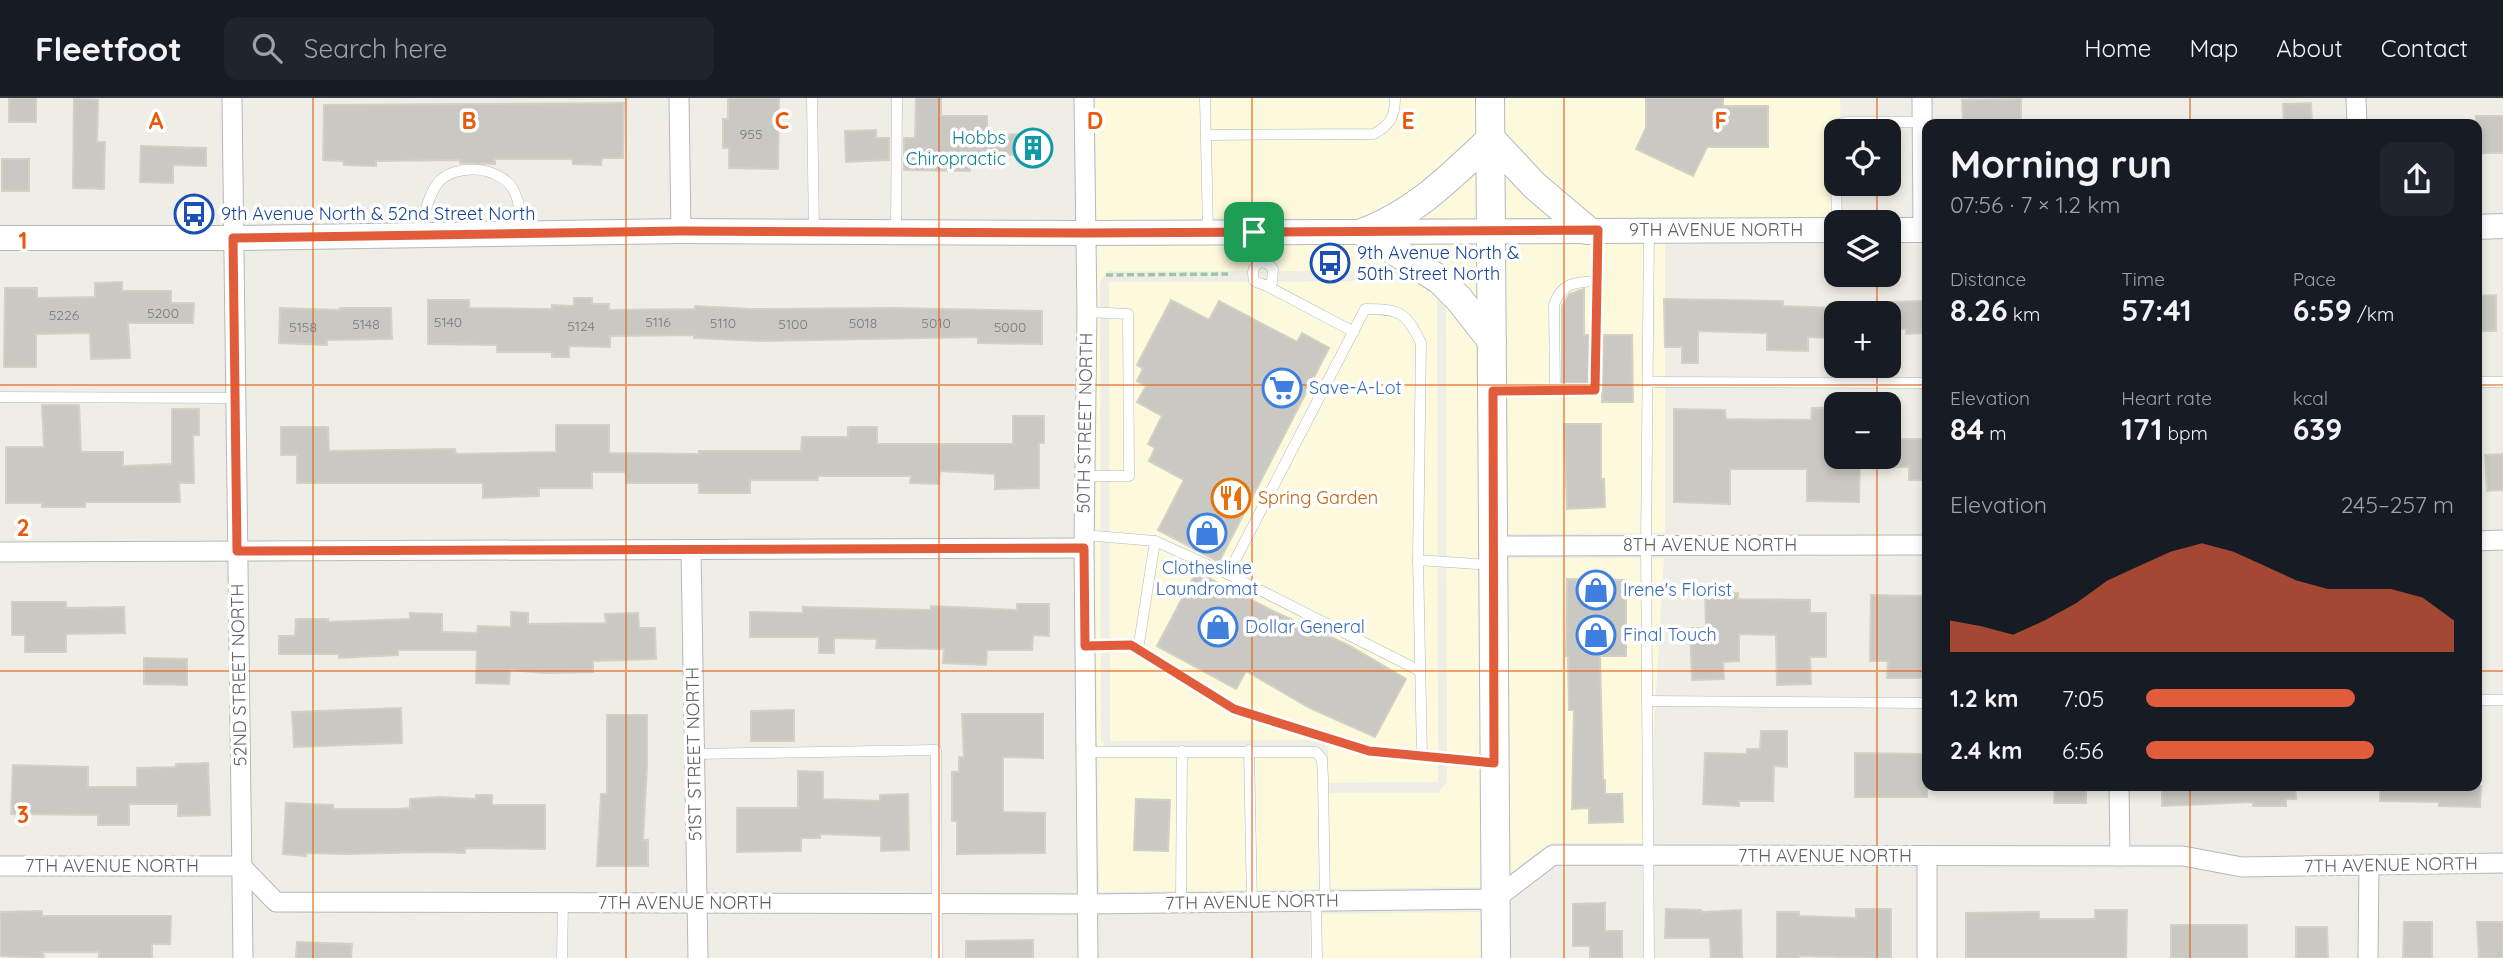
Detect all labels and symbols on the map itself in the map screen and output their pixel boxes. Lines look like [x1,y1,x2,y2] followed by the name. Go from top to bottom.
[149,106,164,135] text: A
[461,106,477,135] text: B
[775,106,789,135] text: C
[1087,106,1103,135] text: D
[1401,106,1415,135] text: E
[1715,106,1727,135] text: F
[739,125,763,143] house number: 955
[906,126,1006,170] place label: Hobbs Chiropractic
[1012,127,1054,169] building icon: Hobbs Chiropractic
[173,193,215,235] bus stop icon: 9th Avenue North & 52nd Street North
[221,202,535,225] place label: 9th Avenue North & 52nd Street North
[1224,202,1284,262] pin
[1629,218,1803,241] street label: 9TH AVENUE NORTH
[19,226,27,255] text: 1
[1357,241,1519,285] place label: 9th Avenue North & 50th Street North
[1309,242,1351,284] bus stop icon: 9th Avenue North & 50th Street North
[147,304,179,322] house number: 5200
[49,306,80,324] house number: 5226
[434,313,462,331] house number: 5140
[645,313,671,331] house number: 5116
[710,314,736,332] house number: 5110
[849,314,877,332] house number: 5018
[921,314,951,332] house number: 5010
[352,315,380,333] house number: 5148
[778,315,808,333] house number: 5100
[567,317,595,335] house number: 5124
[289,318,317,336] house number: 5158
[994,318,1026,336] house number: 5000
[1071,332,1098,514] street label: 50TH STREET NORTH
[1261,367,1303,409] supermarket icon: Save-A-Lot
[1309,376,1402,399] place label: Save-A-Lot
[1210,477,1252,519] restaurant icon: Spring Garden
[1258,486,1378,509] place label: Spring Garden
[1186,512,1228,554] shop icon: Clothesline Laundromat
[16,513,30,542] text: 2
[1623,533,1797,556] street label: 8TH AVENUE NORTH
[1156,556,1258,600] place label: Clothesline Laundromat
[1575,569,1617,611] shop icon: Irene's Florist
[1623,578,1732,601] place label: Irene's Florist
[225,584,252,766] street label: 52ND STREET NORTH
[1197,606,1239,648] shop icon: Dollar General
[1575,614,1617,656] shop icon: Final Touch
[1245,615,1365,638] place label: Dollar General
[1623,623,1717,646] place label: Final Touch
[680,667,707,841] street label: 51ST STREET NORTH
[17,800,29,829] text: 3
[1738,844,1912,867] street label: 7TH AVENUE NORTH
[2304,851,2478,878] street label: 7TH AVENUE NORTH
[25,854,199,877] street label: 7TH AVENUE NORTH
[1165,888,1339,915] street label: 7TH AVENUE NORTH
[598,891,772,914] street label: 7TH AVENUE NORTH

